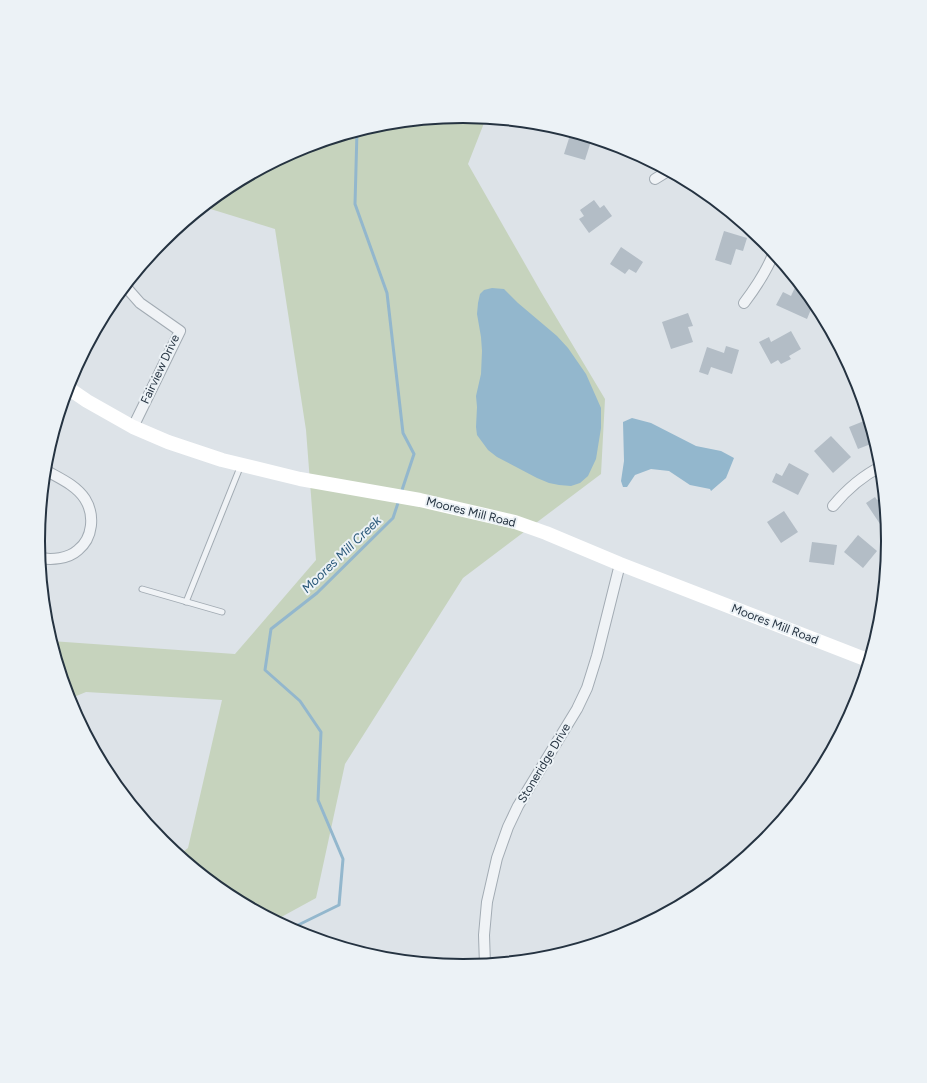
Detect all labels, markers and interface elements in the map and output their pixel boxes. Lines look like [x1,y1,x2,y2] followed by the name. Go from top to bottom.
[138,332,182,406] street label: Fairview Drive
[425,494,517,530] street label: Moores Mill Road
[299,512,385,596] water label: Moores Mill Creek
[730,601,820,647] street label: Moores Mill Road
[515,720,573,805] street label: Stoneridge Drive

